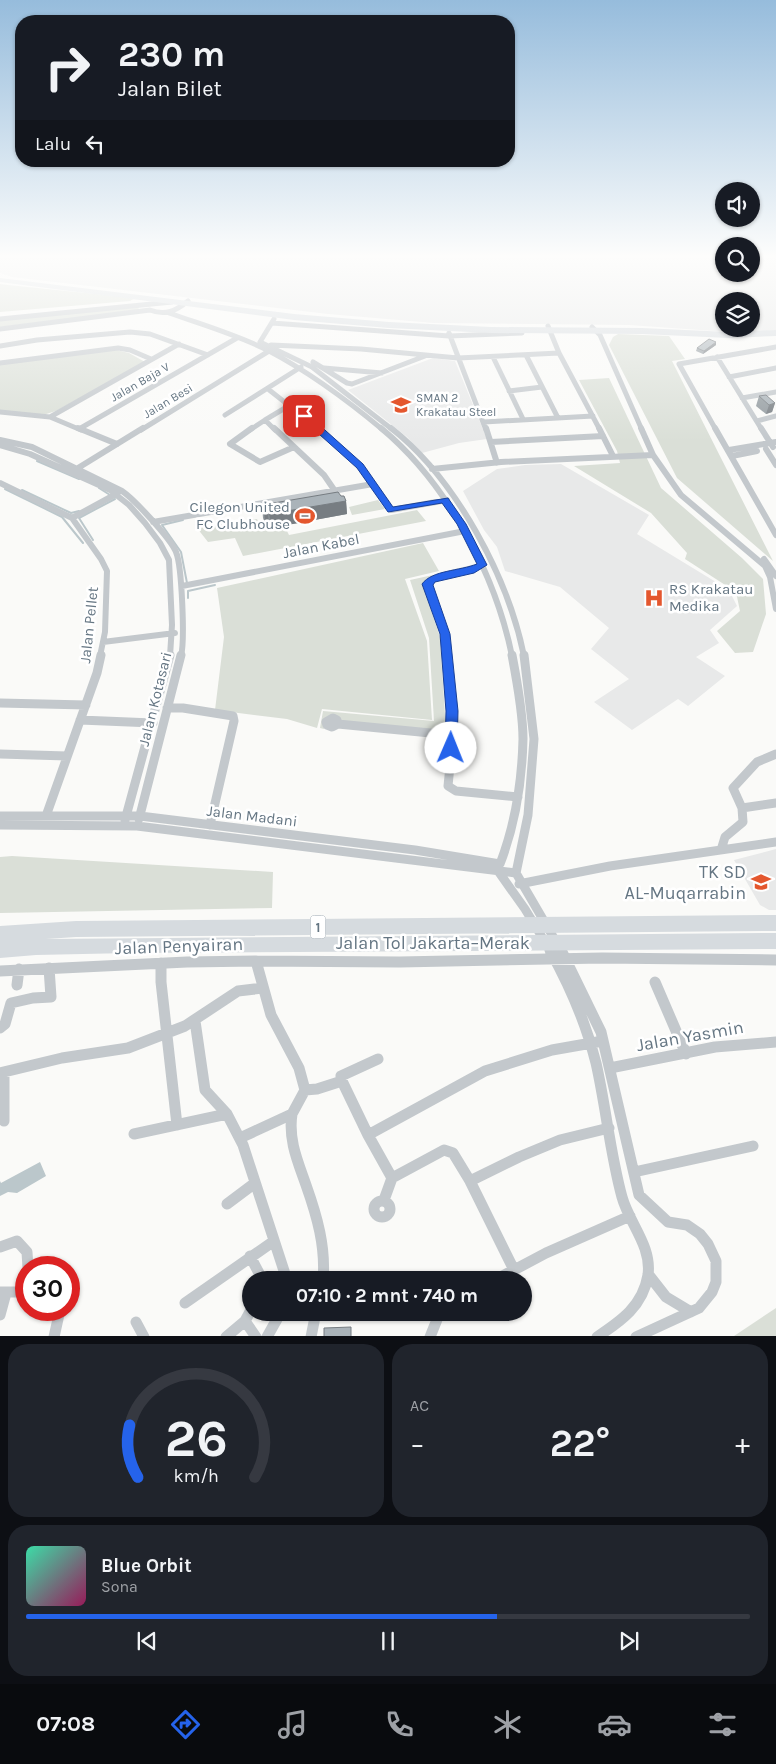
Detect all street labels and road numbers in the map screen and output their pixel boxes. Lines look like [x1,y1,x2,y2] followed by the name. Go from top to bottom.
[108,359,172,404] street label: Jalan Baja V
[141,381,195,421] street label: Jalan Besi
[281,530,361,562] street label: Jalan Kabel
[76,585,102,664] street label: Jalan Pellet
[135,650,175,748] street label: Jalan Kotasari
[206,802,298,830] street label: Jalan Madani
[310,916,326,939] road number: 1
[336,932,530,954] street label: Jalan Tol Jakarta–Merak
[115,933,243,959] street label: Jalan Penyairan
[635,1016,745,1056] street label: Jalan Yasmin

